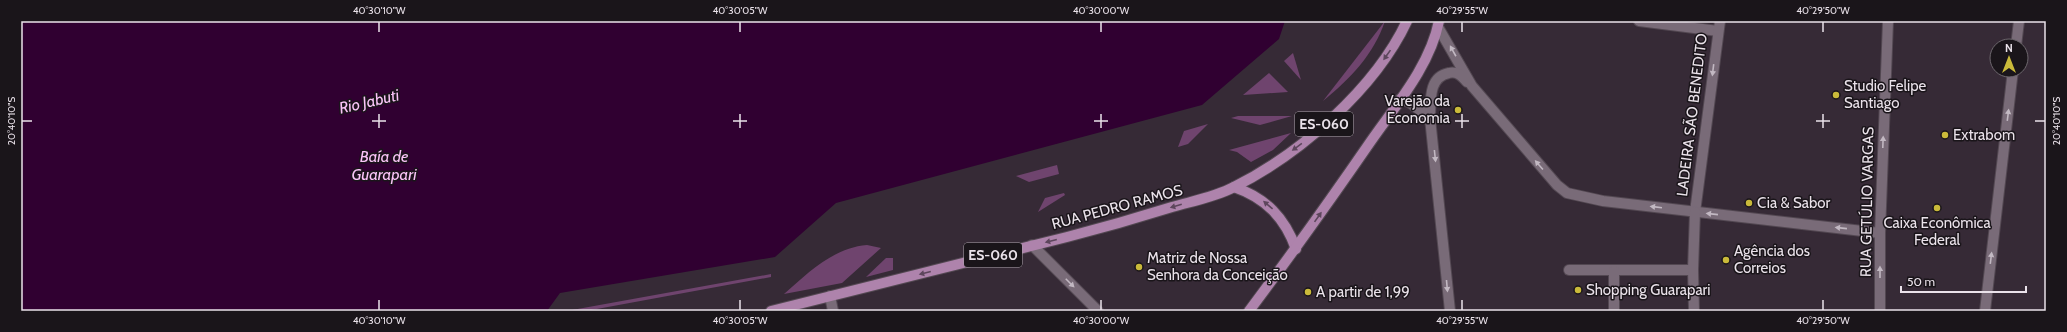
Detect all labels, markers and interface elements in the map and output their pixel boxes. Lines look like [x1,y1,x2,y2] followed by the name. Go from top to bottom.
[353,4,406,17] text: 40°30'10"W
[713,4,768,17] text: 40°30'05"W
[1073,4,1130,17] text: 40°30'00"W
[1436,4,1488,17] text: 40°29'55"W
[1796,4,1850,17] text: 40°29'50"W
[1673,32,1711,198] street label: LADEIRA SÃO BENEDITO
[1989,38,2029,78] north arrow
[2005,41,2013,55] text: N
[1449,45,1456,57] one-way arrow
[1383,49,1391,60] one-way arrow
[1710,64,1716,76] one-way arrow
[1844,77,1927,112] place label: Studio Felipe Santiago
[337,85,402,118] water label: Rio Jabuti
[1831,90,1841,100] marker: Studio Felipe Santiago
[1384,92,1451,127] place label: Varejão da Economia
[5,97,18,145] text: 20°40'10"S
[2050,97,2063,145] text: 20°40'10"S
[1453,105,1463,115] marker: Varejão da Economia
[2005,109,2011,121] one-way arrow
[1295,112,1353,136] road number: ES-060
[1856,126,1877,277] street label: RUA GETÚLIO VARGAS
[1953,126,2015,144] place label: Extrabom
[1940,130,1950,140] marker: Extrabom
[1880,135,1886,148] one-way arrow
[1291,143,1302,151] one-way arrow
[351,147,417,184] water label: Baía de Guarapari
[1431,150,1438,162] one-way arrow
[1534,160,1544,170] one-way arrow
[1050,181,1185,233] street label: RUA PEDRO RAMOS
[1757,194,1831,212] place label: Cia & Sabor
[1744,198,1754,208] marker: Cia & Sabor
[1263,201,1274,210] one-way arrow
[1170,203,1182,209] one-way arrow
[1932,203,1942,213] marker: Caixa Econômica Federal
[1650,204,1662,210] one-way arrow
[1706,211,1718,217] one-way arrow
[1314,212,1322,223] one-way arrow
[1883,214,1991,249] place label: Caixa Econômica Federal
[1835,225,1847,232] one-way arrow
[1045,238,1057,244] one-way arrow
[1734,242,1810,277] place label: Agência dos Correios
[964,243,1022,267] road number: ES-060
[1147,249,1288,284] place label: Matriz de Nossa Senhora da Conceição
[1988,252,1994,264] one-way arrow
[1721,255,1731,265] marker: Agência dos Correios
[1134,262,1144,272] marker: Matriz de Nossa Senhora da Conceição
[1877,265,1883,278] one-way arrow
[1901,268,2026,294] scale bar
[919,270,931,276] one-way arrow
[1907,274,1935,289] text: 50 m
[1065,278,1075,288] one-way arrow
[1444,280,1451,292] one-way arrow
[1586,281,1711,299] place label: Shopping Guarapari
[1316,283,1410,301] place label: A partir de 1,99
[1573,285,1583,295] marker: Shopping Guarapari
[1303,287,1313,297] marker: A partir de 1,99
[353,314,406,327] text: 40°30'10"W
[713,314,768,327] text: 40°30'05"W
[1073,314,1130,327] text: 40°30'00"W
[1436,314,1488,327] text: 40°29'55"W
[1796,314,1850,327] text: 40°29'50"W

